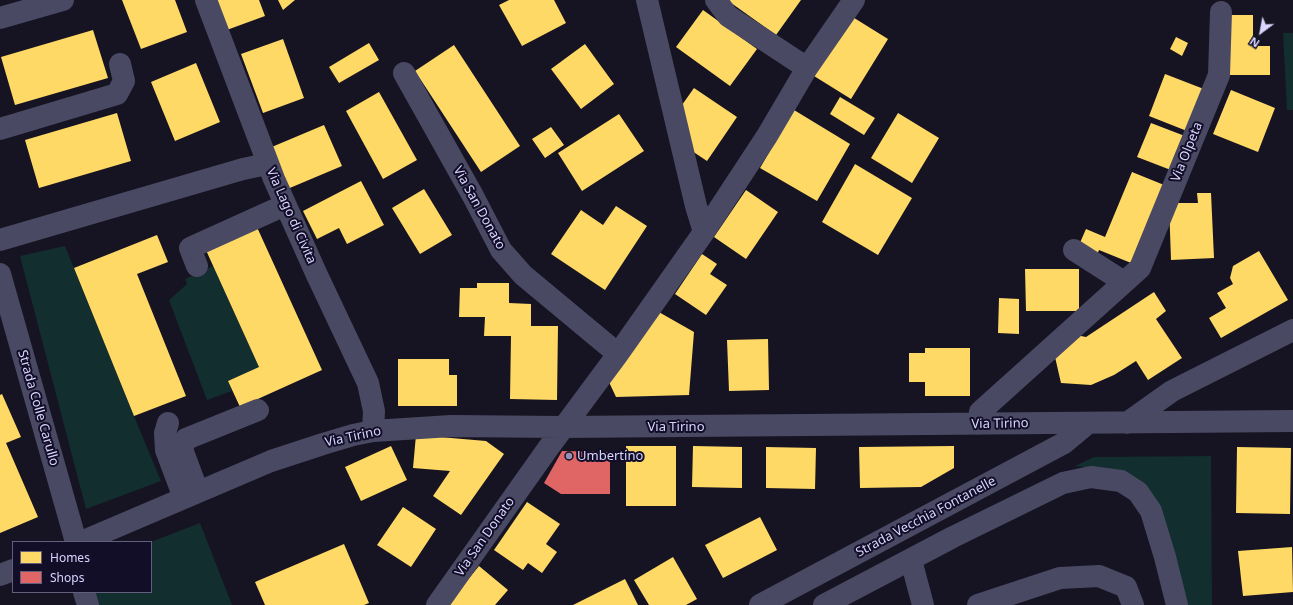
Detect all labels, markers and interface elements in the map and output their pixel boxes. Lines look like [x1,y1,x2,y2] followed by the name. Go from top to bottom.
[1241,12,1281,52] north arrow
[1247,34,1262,51] text: N
[1168,120,1206,184] street label: Via Olpeta
[450,164,508,252] street label: Via San Donato
[263,166,319,266] street label: Via Lago di Civita
[14,348,62,468] street label: Strada Colle Carullo
[971,416,1029,432] street label: Via Tirino
[647,419,705,435] street label: Via Tirino
[323,423,383,451] street label: Via Tirino
[577,448,643,464] place label: Umbertino
[564,451,574,461] marker: Umbertino
[853,473,999,561] street label: Strada Vecchia Fontanelle
[452,494,518,580] street label: Via San Donato
[12,541,152,593] legend
[50,549,90,566] text: Homes
[50,569,84,586] text: Shops

